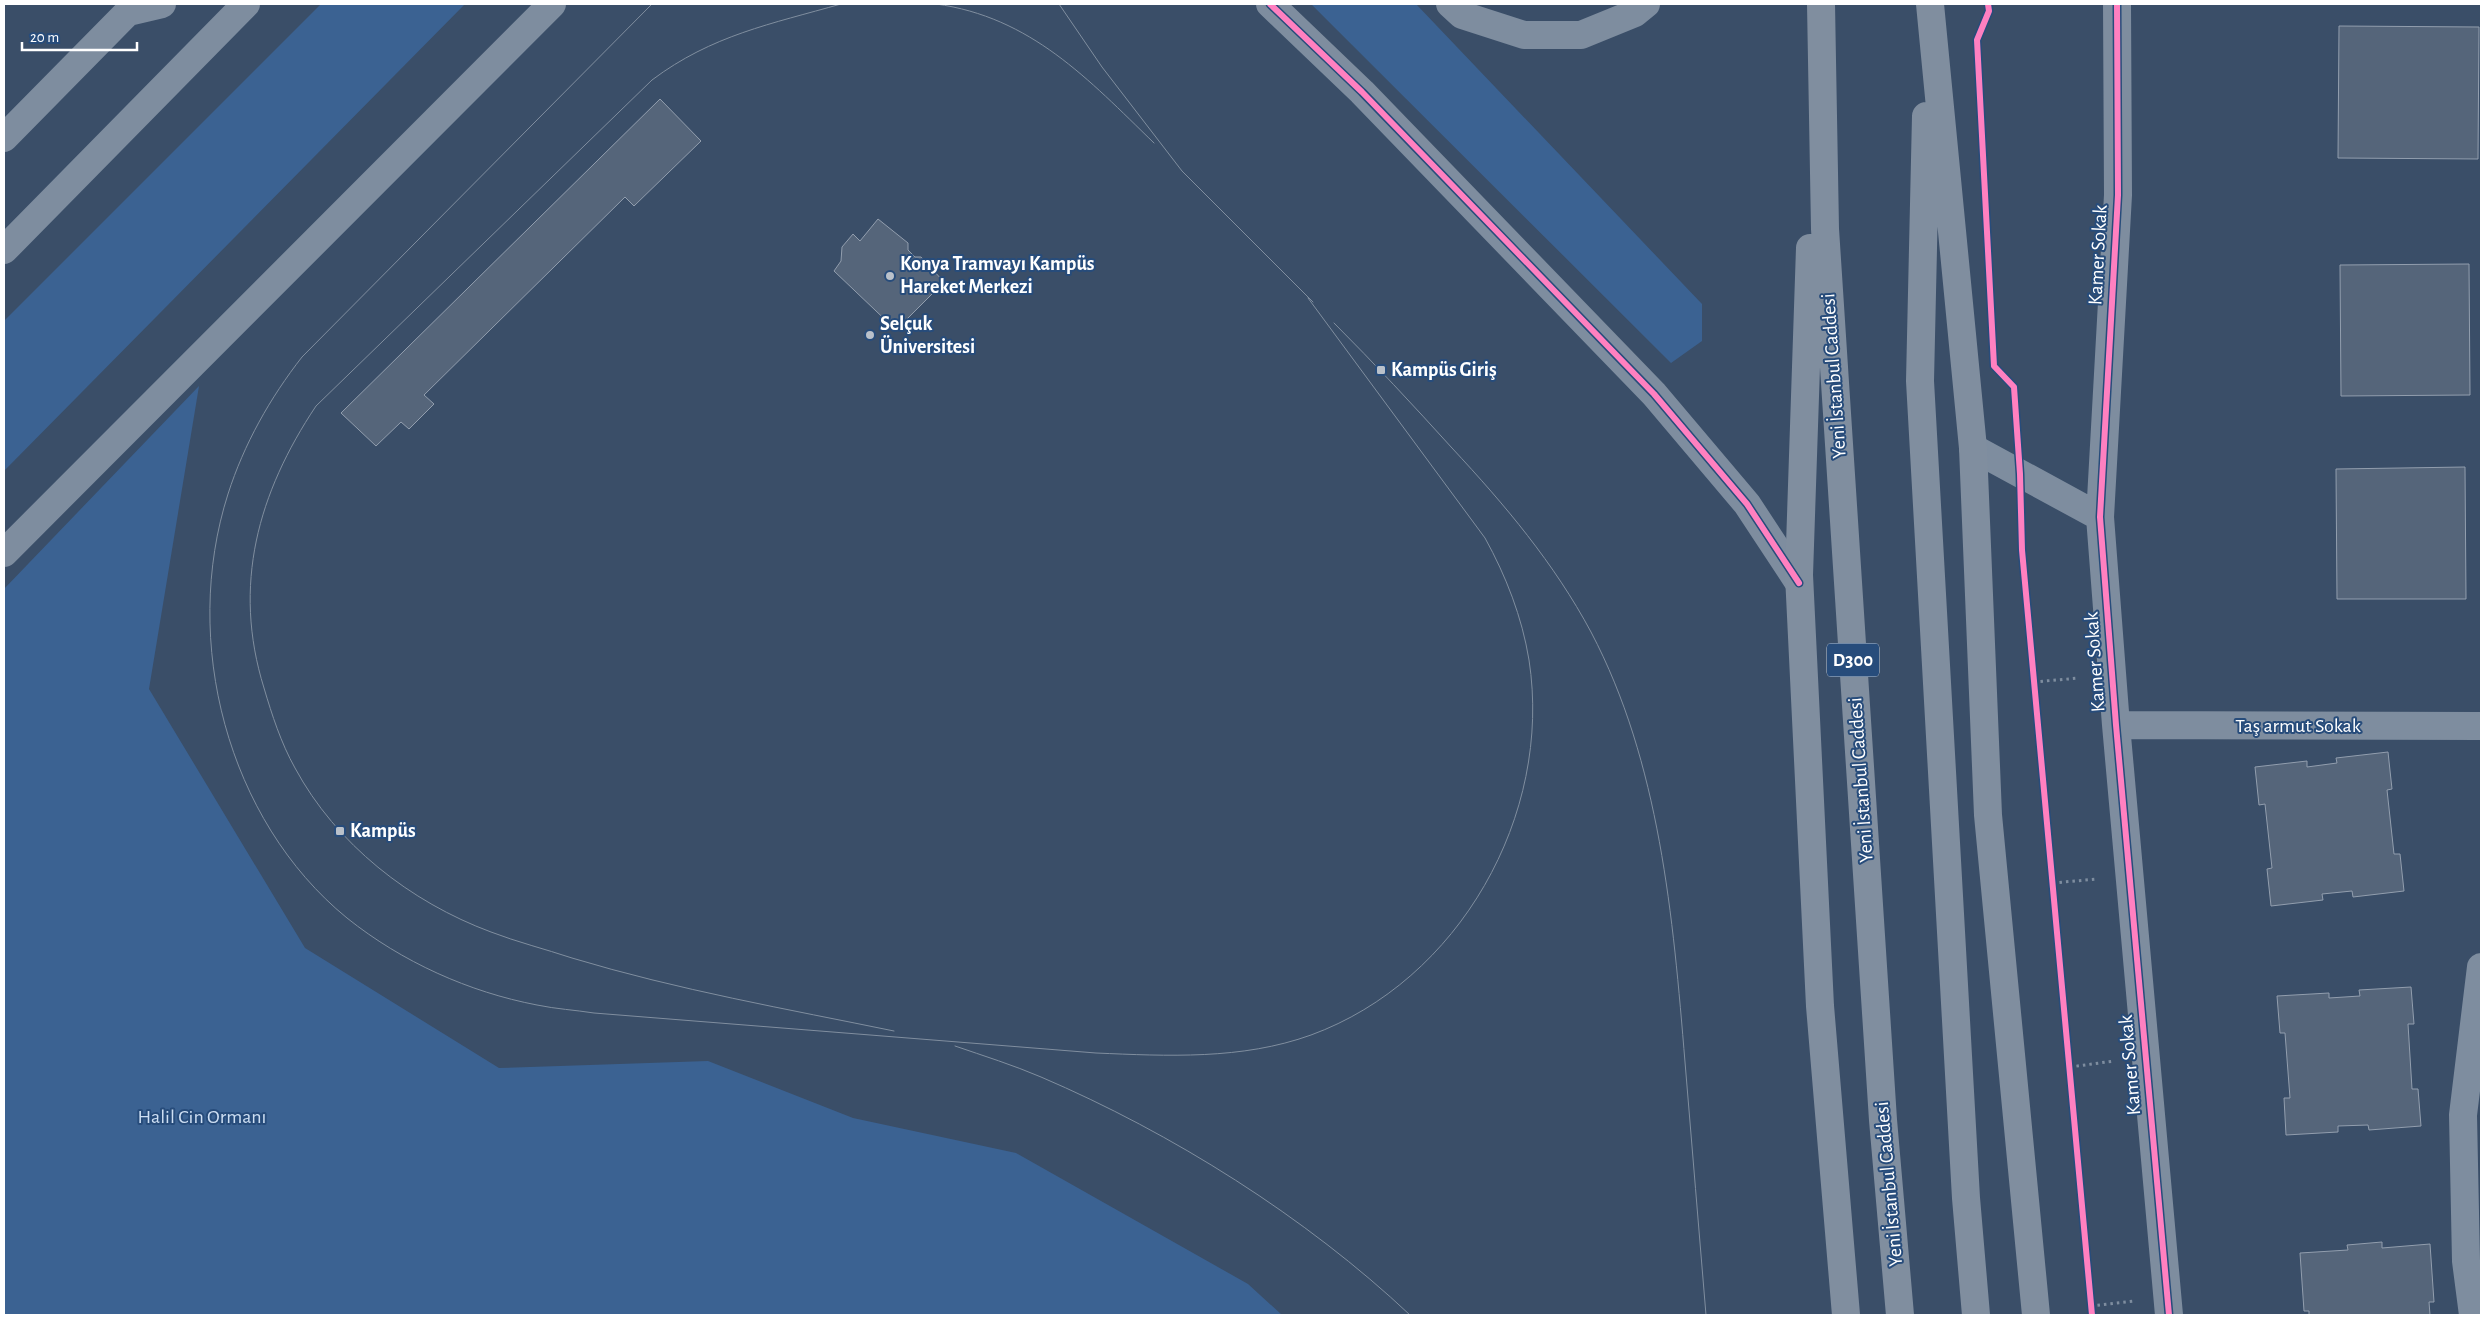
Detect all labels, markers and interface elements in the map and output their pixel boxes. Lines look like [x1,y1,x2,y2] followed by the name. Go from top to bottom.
[22,20,138,52] scale bar
[30,30,59,45] text: 20 m
[2085,204,2111,306] street label: Kamer Sokak
[900,254,1095,297] place label: Konya Tramvayı Kampüs Hareket Merkezi
[884,270,896,282] marker: Konya Tramvayı Kampüs Hareket Merkezi
[1818,293,1850,459] street label: Yeni İstanbul Caddesi
[880,314,975,357] place label: Selçuk Üniversitesi
[864,329,876,341] marker: Selçuk Üniversitesi
[1391,360,1497,380] place label: Kampüs Giriş
[1375,364,1387,376] marker: Kampüs Giriş
[2082,611,2108,713] street label: Kamer Sokak
[1827,644,1879,676] road number: D300
[1845,697,1877,863] street label: Yeni İstanbul Caddesi
[2235,716,2361,736] street label: Taş armut Sokak
[350,821,416,841] place label: Kampüs
[334,825,346,837] marker: Kampüs
[2116,1014,2144,1116] street label: Kamer Sokak
[1872,1101,1906,1267] street label: Yeni İstanbul Caddesi
[138,1107,266,1127] park label: Halil Cin Ormanı

